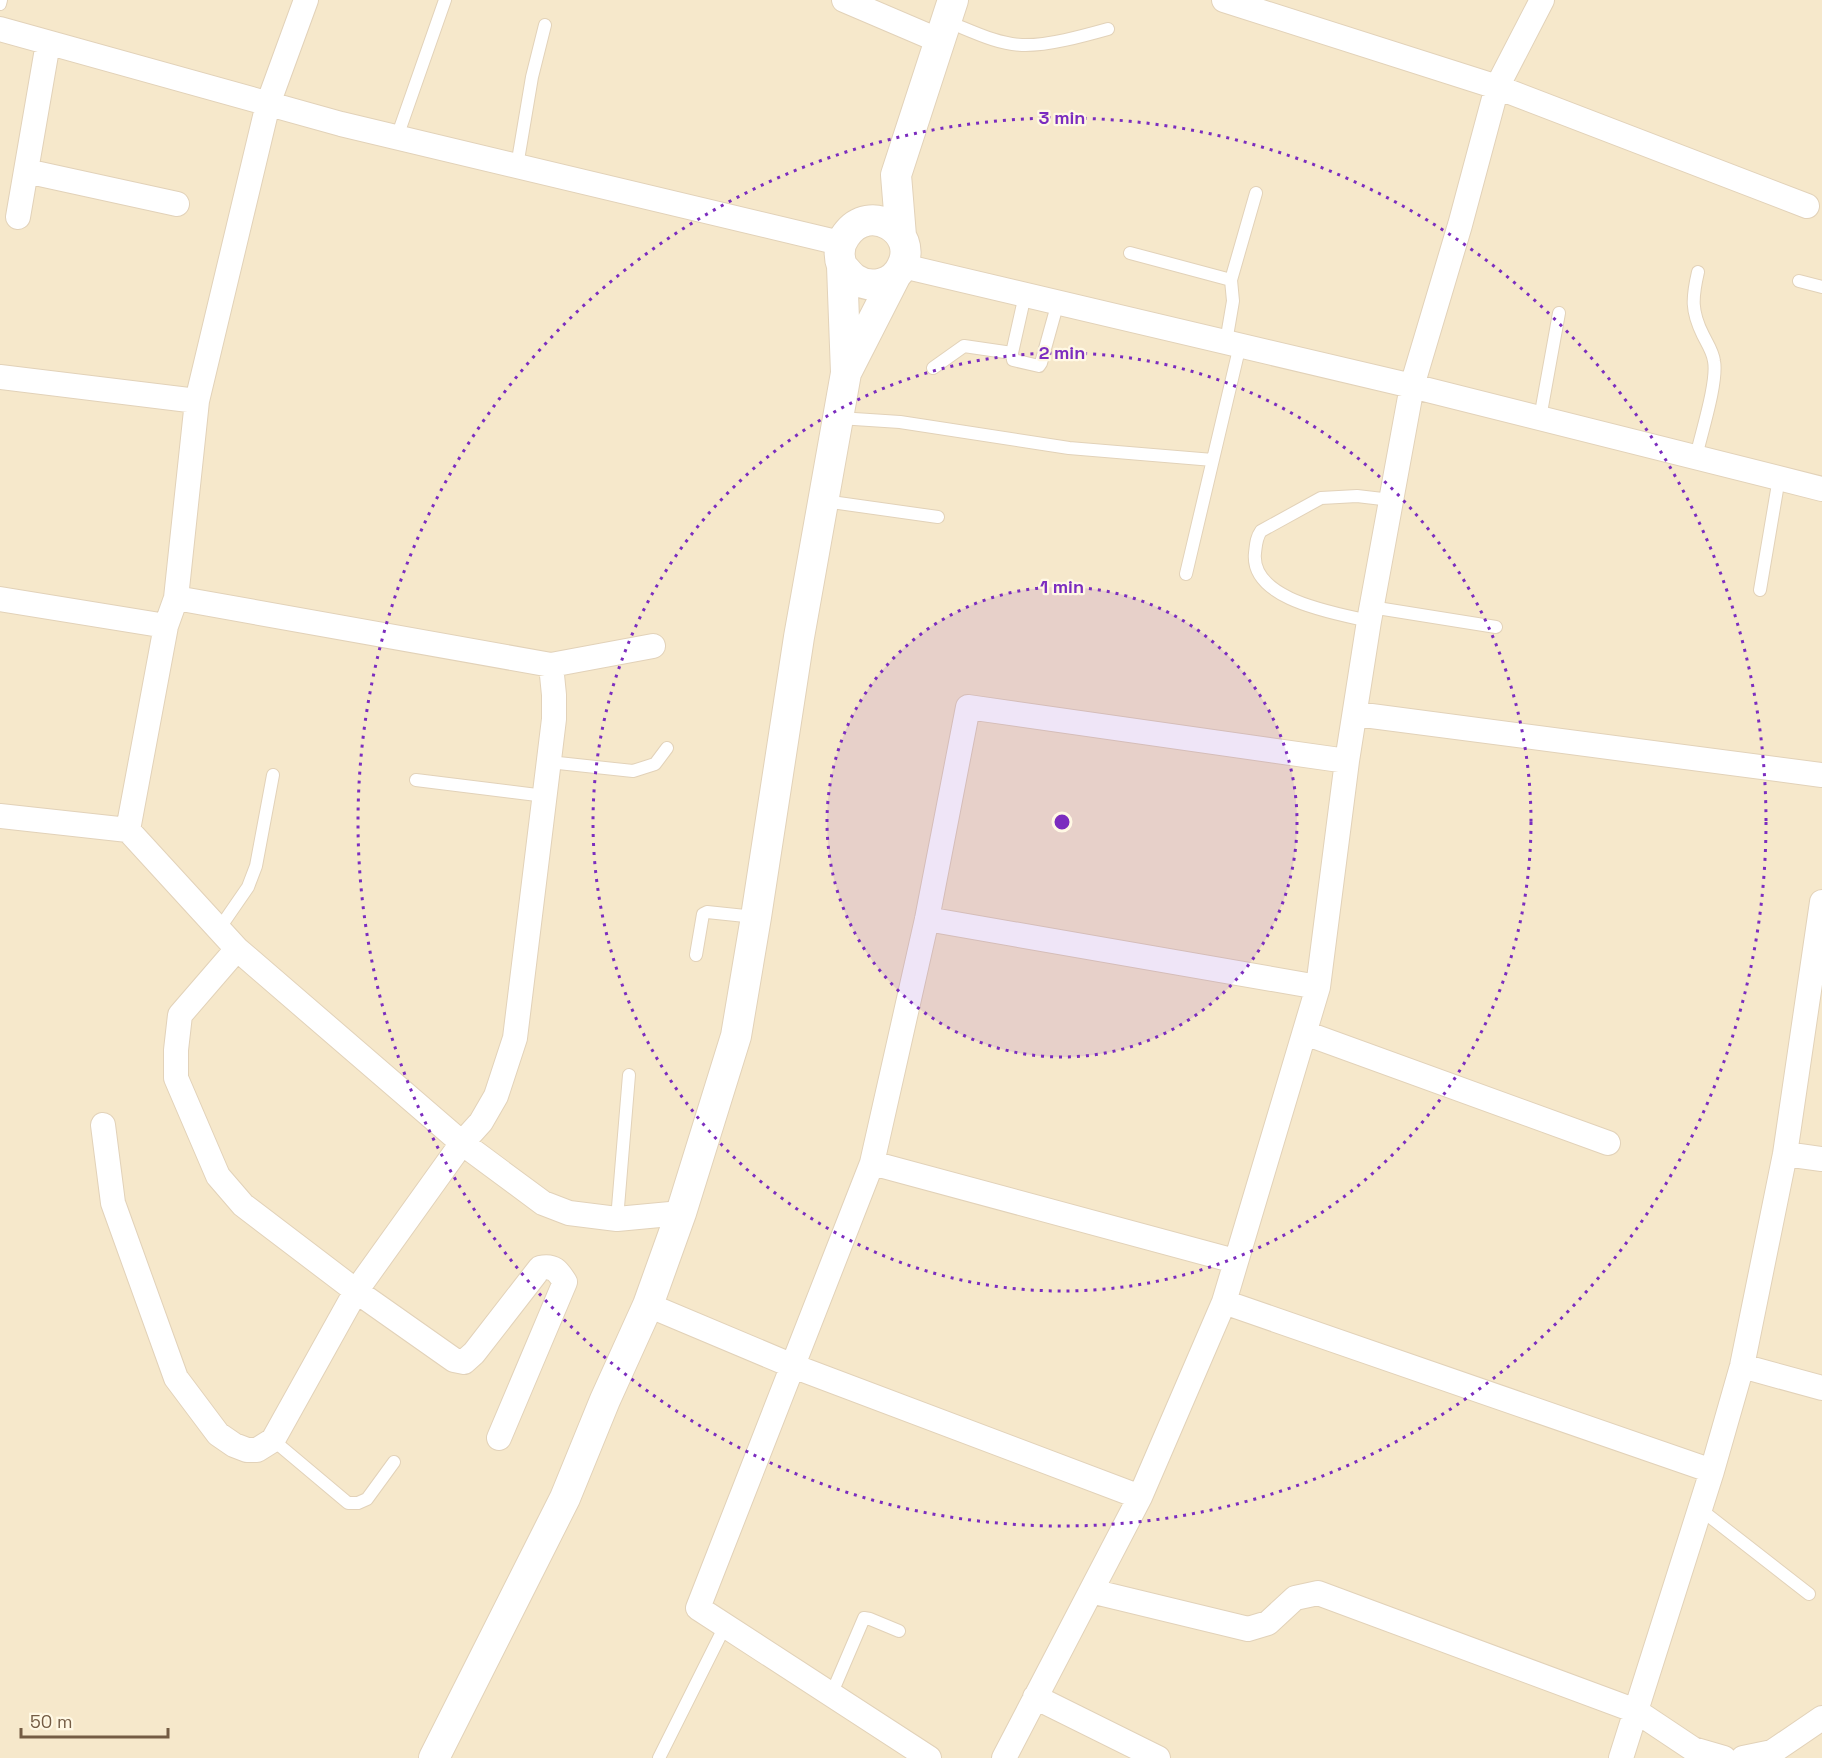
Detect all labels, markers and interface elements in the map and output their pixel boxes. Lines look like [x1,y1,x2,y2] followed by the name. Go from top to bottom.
[1039,106,1085,129] text: 3 min
[1039,341,1085,364] text: 2 min
[1040,575,1084,598] text: 1 min
[1052,812,1072,832] centre of rings
[21,1701,168,1739] scale bar
[30,1710,72,1733] text: 50 m

